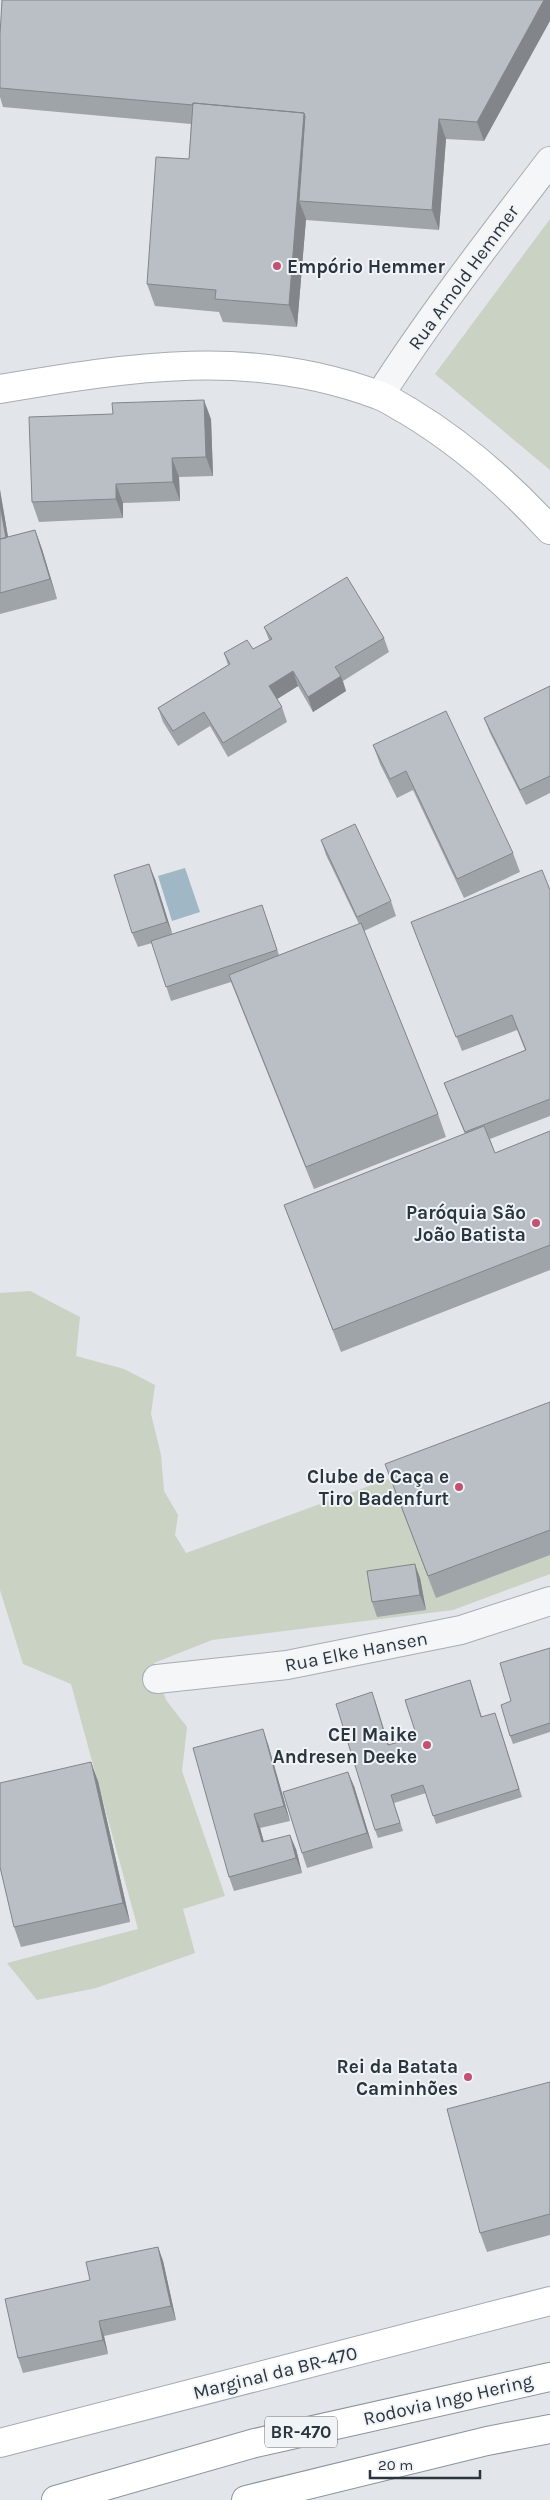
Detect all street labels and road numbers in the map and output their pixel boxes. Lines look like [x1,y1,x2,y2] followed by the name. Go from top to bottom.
[404,201,524,354] street label: Rua Arnold Hemmer
[283,1627,429,1677] street label: Rua Elke Hansen
[191,2342,360,2404] street label: Marginal da BR-470
[361,2370,535,2430] street label: Rodovia Ingo Hering
[265,2416,337,2448] road number: BR-470

